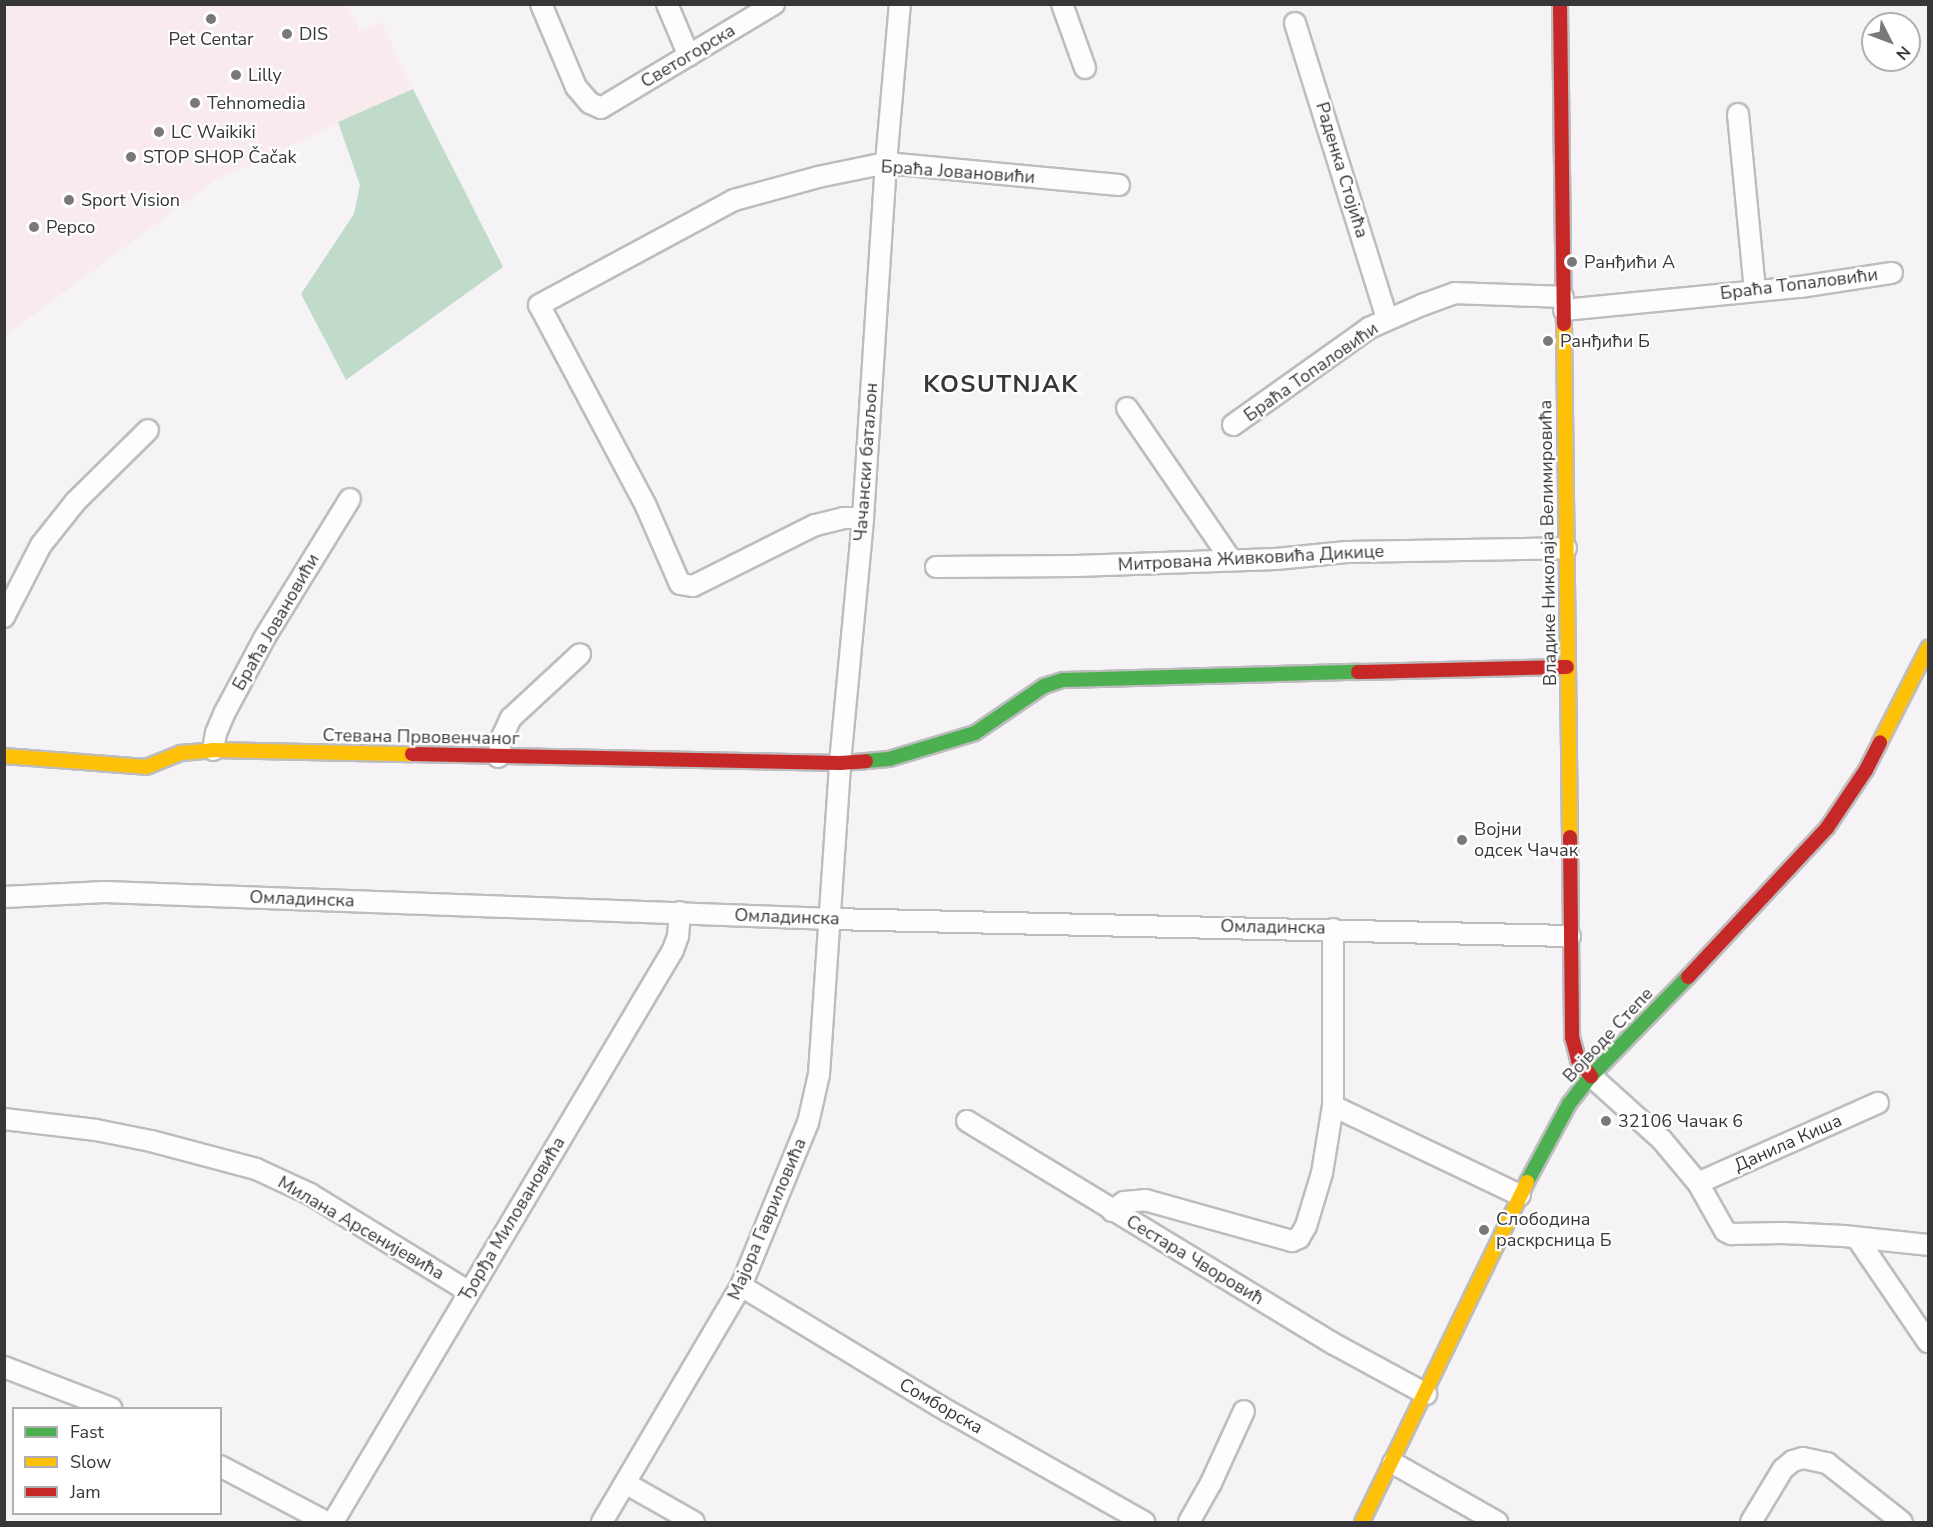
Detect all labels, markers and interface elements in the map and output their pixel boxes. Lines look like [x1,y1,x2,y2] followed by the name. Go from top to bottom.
[204,12,218,26] marker: Pet Centar
[1861,12,1921,72] north arrow
[637,19,739,93] street label: Светогорска
[299,23,328,45] place label: DIS
[280,27,294,41] marker: DIS
[168,28,254,50] place label: Pet Centar
[1891,41,1915,65] text: N
[248,64,282,86] place label: Lilly
[229,68,243,82] marker: Lilly
[207,92,306,114] place label: Tehnomedia
[188,96,202,110] marker: Tehnomedia
[1311,99,1373,241] street label: Раденка Стојића
[171,121,256,143] place label: LC Waikiki
[152,125,166,139] marker: LC Waikiki
[143,146,296,168] place label: STOP SHOP Čačak
[124,150,138,164] marker: STOP SHOP Čačak
[880,156,1036,188] street label: Браћа Јовановићи
[81,189,180,211] place label: Sport Vision
[62,193,76,207] marker: Sport Vision
[46,216,95,238] place label: Pepco
[27,220,41,234] marker: Pepco
[1584,251,1675,273] place label: Ранђићи А
[1565,255,1579,269] marker: Ранђићи А
[1719,264,1879,304] street label: Браћа Топаловићи
[1240,318,1382,426] street label: Браћа Топаловићи
[1560,330,1650,352] place label: Ранђићи Б
[1541,334,1555,348] marker: Ранђићи Б
[923,371,1079,399] district label: KOSUTNJAK
[850,382,882,542] street label: Чачански батаљон
[1535,400,1561,686] street label: Владике Николаја Велимировића
[1117,540,1385,576] street label: Митрована Живковића Дикице
[228,550,324,694] street label: Браћа Јовановићи
[322,724,520,750] street label: Стевана Првовенчаног
[1474,819,1578,862] place label: Војни одсек Чачак
[1455,833,1469,847] marker: Војни одсек Чачак
[249,886,355,912] street label: Омладинска
[734,904,840,930] street label: Омладинска
[1220,915,1326,939] street label: Омладинска
[1559,983,1657,1087] street label: Војводе Степе
[1618,1110,1743,1132] place label: 32106 Чачак 6
[1731,1110,1845,1176] street label: Данила Киша
[1599,1114,1613,1128] marker: 32106 Чачак 6
[454,1133,570,1305] street label: Ђорђа Миловановића
[723,1135,811,1303] street label: Мајора Гавриловића
[274,1171,448,1285] street label: Милана Арсенијевића
[1496,1209,1612,1252] place label: Слободина раскрсница Б
[1122,1210,1268,1310] street label: Сестара Чворовић
[1477,1223,1491,1237] marker: Слободина раскрсница Б
[895,1373,987,1439] street label: Сомборска
[12,1407,222,1515] legend
[70,1420,104,1444] text: Fast
[70,1450,111,1474] text: Slow
[70,1480,101,1504] text: Jam

